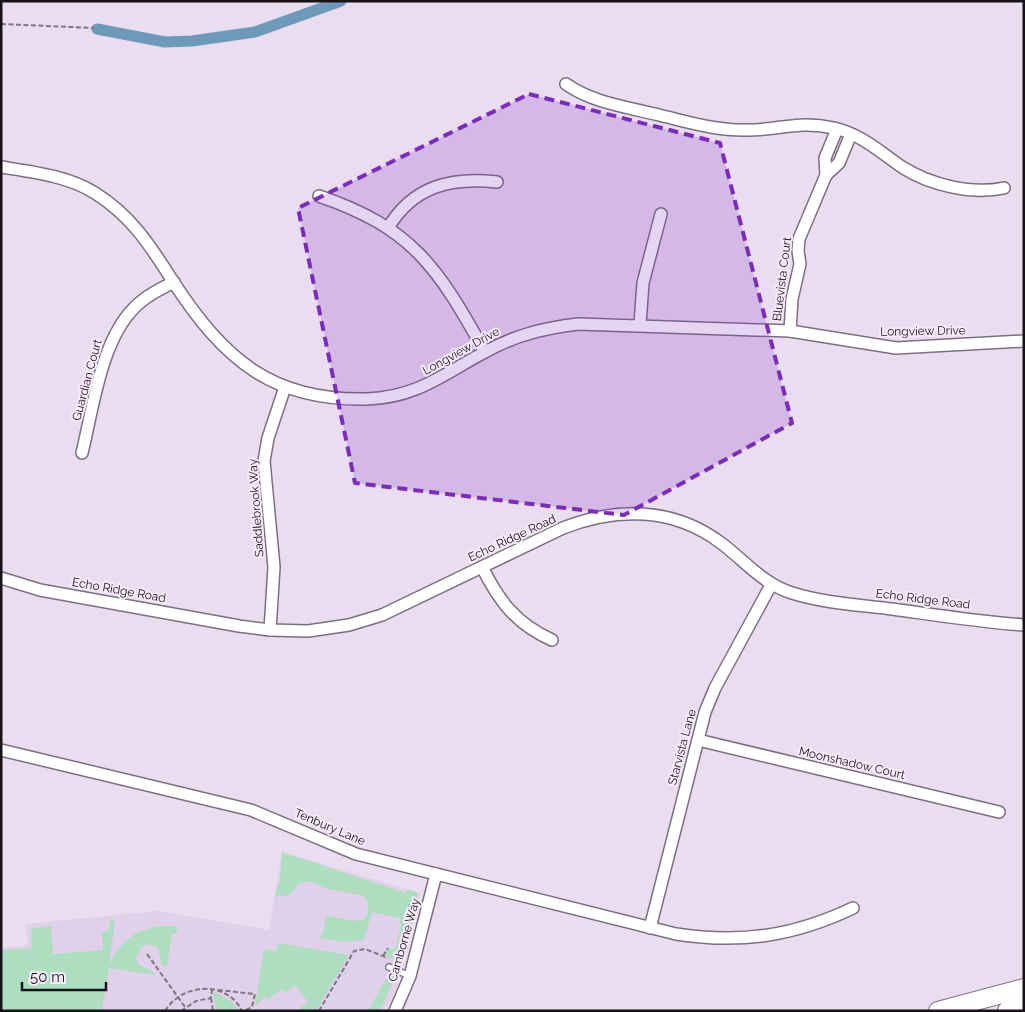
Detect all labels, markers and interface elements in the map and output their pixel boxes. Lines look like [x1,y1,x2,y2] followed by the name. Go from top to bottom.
[770,236,794,322] street label: Bluevista Court
[880,323,966,339] street label: Longview Drive
[420,324,502,378] street label: Longview Drive
[69,338,105,422] street label: Guardian Court
[246,458,266,558] street label: Saddlebrook Way
[466,512,558,564] street label: Echo Ridge Road
[71,575,167,605] street label: Echo Ridge Road
[875,586,971,612] street label: Echo Ridge Road
[665,708,699,786] street label: Starvista Lane
[797,744,907,782] street label: Moonshadow Court
[292,806,368,848] street label: Tenbury Lane
[385,896,423,983] street label: Camborne Way
[22,960,106,992] scale bar
[30,968,65,986] text: 50 m

